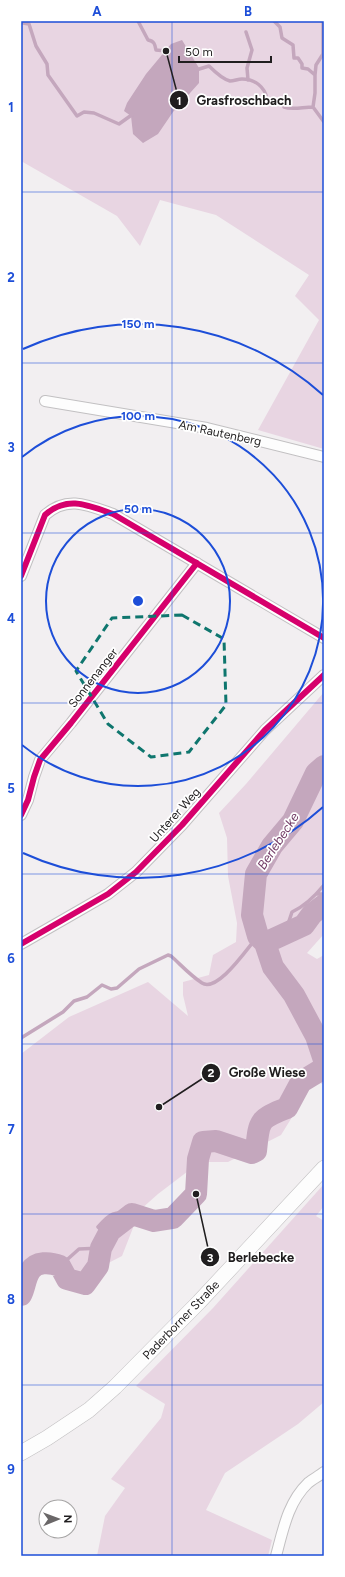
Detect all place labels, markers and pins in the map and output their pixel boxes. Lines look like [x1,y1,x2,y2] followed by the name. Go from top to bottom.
[169,88,299,113] callout: Grasfroschbach
[131,594,145,608] centre of rings
[201,1060,313,1085] callout: Große Wiese
[200,1245,302,1270] callout: Berlebecke

